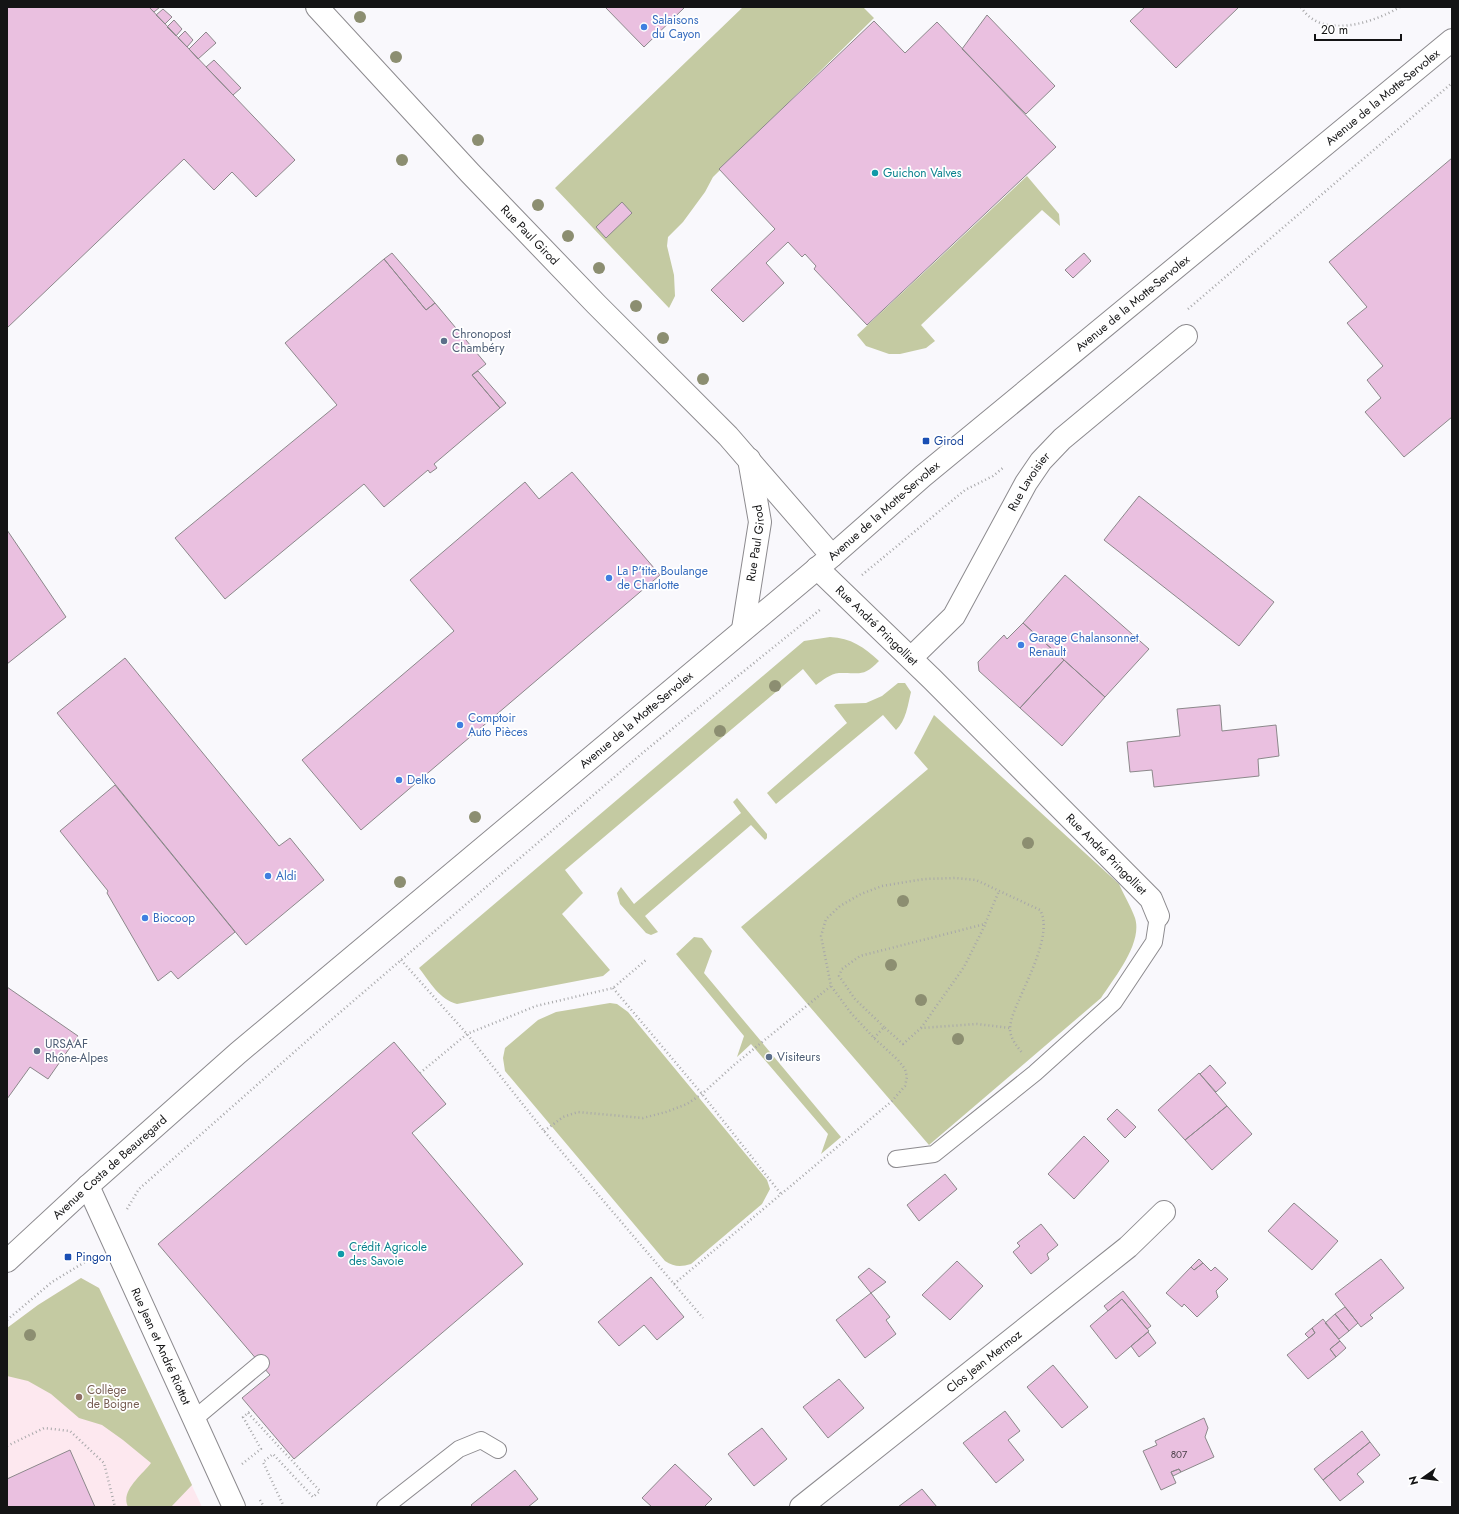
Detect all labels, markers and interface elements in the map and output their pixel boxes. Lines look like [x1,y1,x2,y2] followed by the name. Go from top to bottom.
[652,11,701,43] place label: Salaisons du Cayon
[1315,16,1401,42] scale bar
[1321,21,1348,39] text: 20 m
[639,22,649,32] marker: Salaisons du Cayon
[1321,44,1444,150] street label: Avenue de la Motte-Servolex
[883,164,962,182] place label: Guichon Valves
[870,168,880,178] marker: Guichon Valves
[497,201,563,269] street label: Rue Paul Girod
[1071,250,1194,356] street label: Avenue de la Motte-Servolex
[452,325,511,357] place label: Chronopost Chambéry
[439,336,449,346] marker: Chronopost Chambéry
[934,432,964,450] place label: Girod
[921,436,931,446] marker: Girod
[1003,447,1055,514] street label: Rue Lavoisier
[824,456,944,565] street label: Avenue de la Motte-Servolex
[742,503,769,583] street label: Rue Paul Girod
[617,562,708,594] place label: La P'tite Boulange de Charlotte
[604,573,614,583] marker: La P'tite Boulange de Charlotte
[831,581,922,670] street label: Rue André Pringolliet
[1029,629,1139,661] place label: Garage Chalansonnet Renault
[1016,640,1026,650] marker: Garage Chalansonnet Renault
[575,666,698,773] street label: Avenue de la Motte-Servolex
[468,709,528,741] place label: Comptoir Auto Pièces
[455,720,465,730] marker: Comptoir Auto Pièces
[407,771,436,789] place label: Delko
[394,775,404,785] marker: Delko
[1062,809,1151,899] street label: Rue André Pringolliet
[276,867,297,885] place label: Aldi
[263,871,273,881] marker: Aldi
[153,909,195,927] place label: Biocoop
[140,913,150,923] marker: Biocoop
[45,1035,108,1067] place label: URSAAF Rhône-Alpes
[32,1046,42,1056] marker: URSAAF Rhône-Alpes
[777,1048,820,1066] place label: Visiteurs
[764,1052,774,1062] marker: Visiteurs
[48,1111,171,1224] street label: Avenue Costa de Beauregard
[349,1238,427,1270] place label: Crédit Agricole des Savoie
[76,1248,112,1266] place label: Pingon
[336,1249,346,1259] marker: Crédit Agricole des Savoie
[63,1252,73,1262] marker: Pingon
[126,1285,195,1408] street label: Rue Jean et André Riottot
[943,1325,1026,1397] street label: Clos Jean Mermoz
[87,1381,139,1413] place label: Collège de Boigne
[74,1392,84,1402] marker: Collège de Boigne
[1171,1447,1188,1462] house number: 807
[1403,1458,1443,1498] north arrow
[1404,1474,1422,1487] text: N

